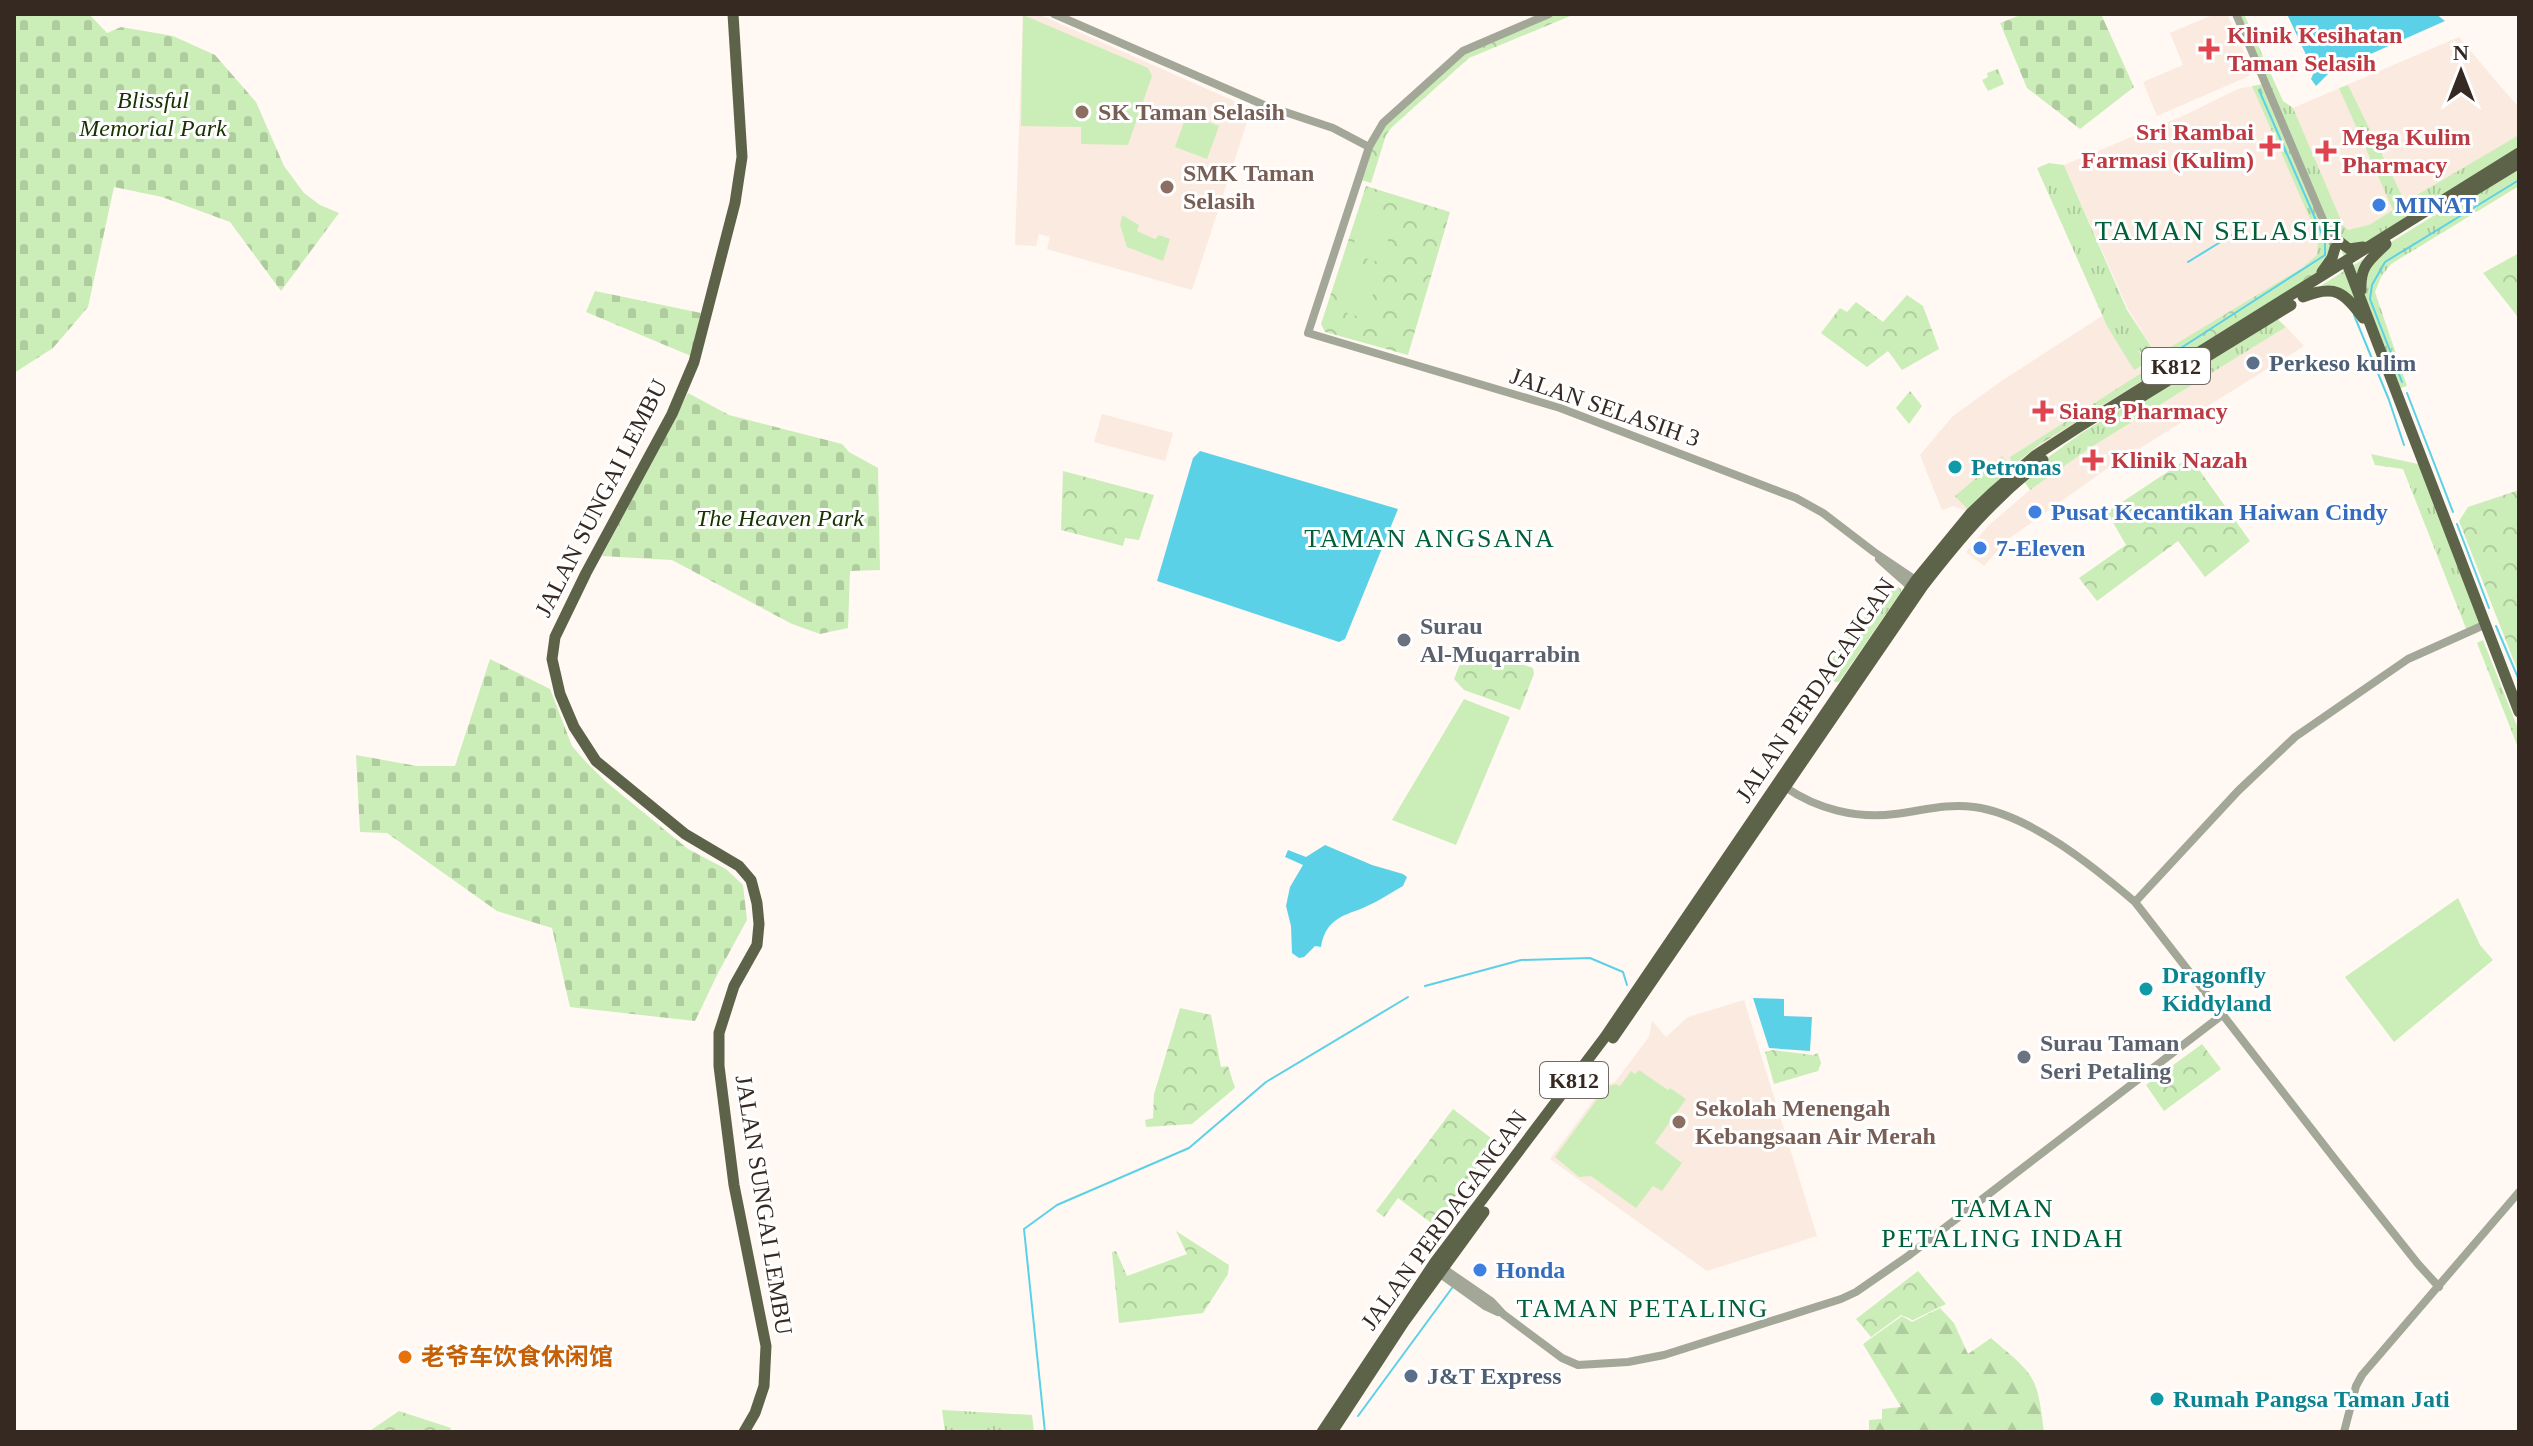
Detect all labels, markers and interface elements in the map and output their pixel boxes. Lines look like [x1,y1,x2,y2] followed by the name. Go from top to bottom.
[2227,22,2402,76] place label: Klinik Kesihatan Taman Selasih
[2421,32,2501,112] north arrow
[2198,38,2220,60] marker: Klinik Kesihatan Taman Selasih
[2453,40,2469,65] text: N
[78,87,227,141] park label: Blissful Memorial Park
[1098,99,1285,125] place label: SK Taman Selasih
[1073,103,1091,121] marker: SK Taman Selasih
[2081,119,2254,173] place label: Sri Rambai Farmasi (Kulim)
[2342,124,2471,178] place label: Mega Kulim Pharmacy
[2261,137,2279,155] marker: Sri Rambai Farmasi (Kulim)
[2317,142,2335,160] marker: Mega Kulim Pharmacy
[1183,160,1314,214] place label: SMK Taman Selasih
[1158,178,1176,196] marker: SMK Taman Selasih
[2395,192,2476,218] place label: MINAT
[2370,196,2388,214] marker: MINAT
[2095,215,2343,246] district label: TAMAN SELASIH
[2142,348,2210,384] road number: K812
[2269,350,2416,376] place label: Perkeso kulim
[2244,354,2262,372] marker: Perkeso kulim
[1507,362,1703,452] street label: JALAN SELASIH 3
[530,375,672,621] street label: JALAN SUNGAI LEMBU
[2059,398,2228,424] place label: Siang Pharmacy
[2034,402,2052,420] marker: Siang Pharmacy
[2111,447,2248,473] place label: Klinik Nazah
[2082,449,2104,471] marker: Klinik Nazah
[1971,454,2061,480] place label: Petronas
[1946,458,1964,476] marker: Petronas
[2051,499,2388,525] place label: Pusat Kecantikan Haiwan Cindy
[2026,503,2044,521] marker: Pusat Kecantikan Haiwan Cindy
[696,505,864,531] park label: The Heaven Park
[1304,524,1556,553] district label: TAMAN ANGSANA
[1996,535,2085,561] place label: 7-Eleven
[1971,539,1989,557] marker: 7-Eleven
[1730,573,1900,807] street label: JALAN PERDAGANGAN
[1420,613,1580,667] place label: Surau Al-Muqarrabin
[1395,631,1413,649] marker: Surau Al-Muqarrabin
[2162,962,2272,1016] place label: Dragonfly Kiddyland
[2137,980,2155,998] marker: Dragonfly Kiddyland
[2040,1030,2179,1084] place label: Surau Taman Seri Petaling
[2015,1048,2033,1066] marker: Surau Taman Seri Petaling
[1540,1062,1608,1098] road number: K812
[731,1073,797,1337] street label: JALAN SUNGAI LEMBU
[1695,1095,1936,1149] place label: Sekolah Menengah Kebangsaan Air Merah
[1356,1105,1532,1335] street label: JALAN PERDAGANGAN
[1670,1113,1688,1131] marker: Sekolah Menengah Kebangsaan Air Merah
[1881,1194,2125,1253] district label: TAMAN PETALING INDAH
[1496,1257,1565,1283] place label: Honda
[1471,1261,1489,1279] marker: Honda
[1517,1294,1769,1323] district label: TAMAN PETALING
[421,1344,613,1370] place label: 老爷车饮食休闲馆
[396,1348,414,1366] marker: 老爷车饮食休闲馆
[1427,1363,1561,1389] place label: J&T Express
[1402,1367,1420,1385] marker: J&T Express
[2173,1386,2450,1412] place label: Rumah Pangsa Taman Jati
[2148,1390,2166,1408] marker: Rumah Pangsa Taman Jati

